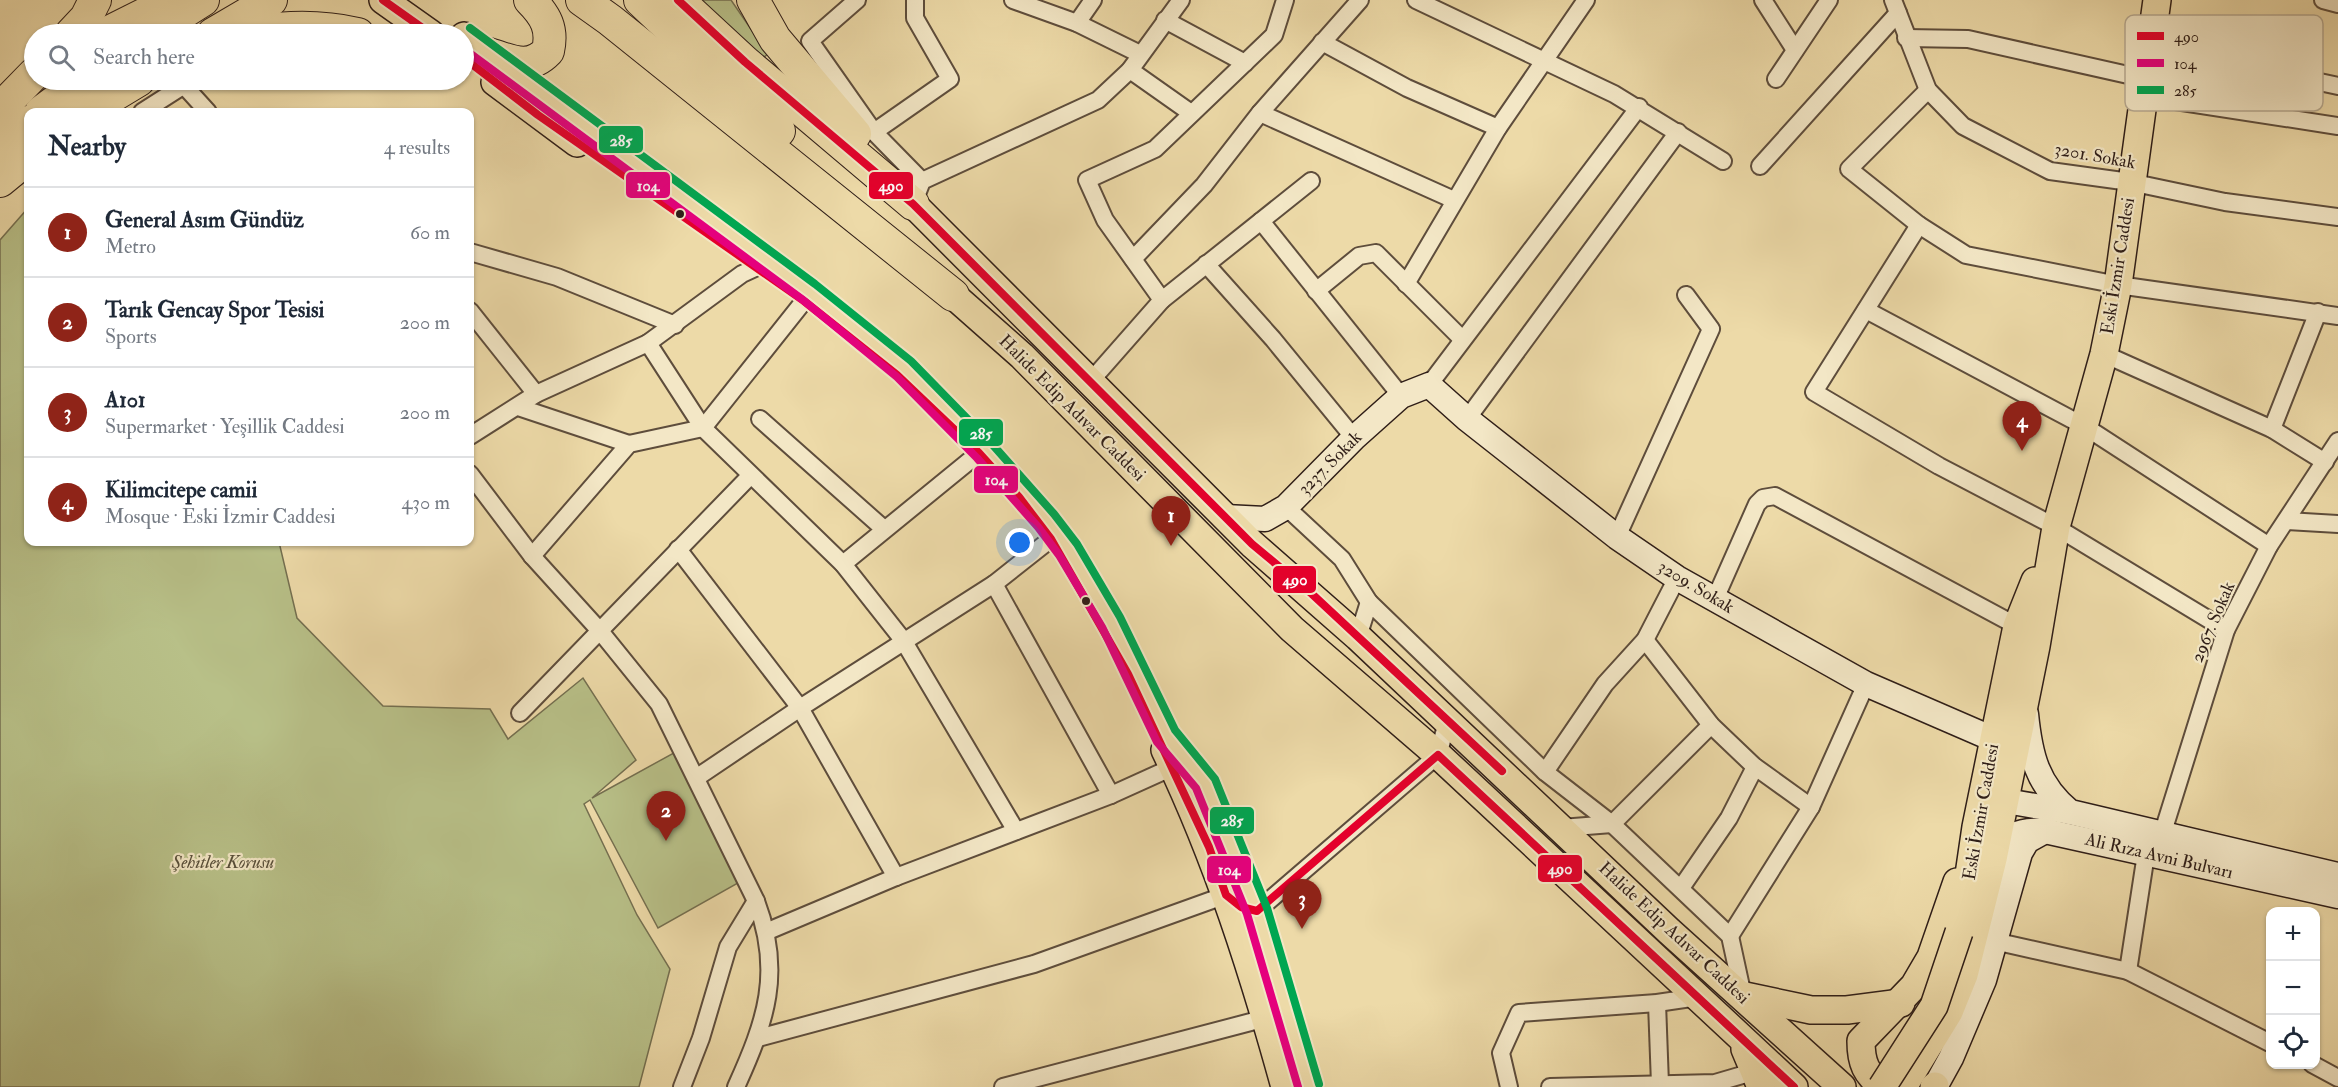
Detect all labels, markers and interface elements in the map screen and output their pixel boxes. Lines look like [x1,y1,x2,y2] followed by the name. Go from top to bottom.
[2125,15,2323,111] legend
[24,24,474,90] search box
[2174,27,2199,47] text: 490
[45,41,78,74] icon: search
[93,43,195,71] text: Search here
[2174,54,2198,74] text: 104
[2174,81,2197,101] text: 285
[598,125,644,154] line badge: 285
[48,131,126,163] text: Nearby
[610,131,633,151] text: 285
[384,135,450,160] text: 4 results
[2053,138,2138,175] street label: 3201. Sokak
[625,171,671,199] line badge: 104
[868,171,914,200] line badge: 490
[637,176,661,196] text: 104
[877,176,904,196] text: 490
[2096,196,2140,336] street label: Eski İzmir Caddesi
[105,206,304,234] text: General Asım Gündüz
[674,208,686,220] unlabelled marker
[64,220,71,245] text: 1
[410,220,450,245] text: 60 m
[105,234,156,259] text: Metro
[105,296,324,324] text: Tarık Gencay Spor Tesisi
[62,310,73,335] text: 2
[400,310,450,335] text: 200 m
[105,324,157,349] text: Sports
[994,330,1150,486] street label: Halide Edip Adıvar Caddesi
[105,386,146,414] text: A101
[64,400,71,425] text: 3
[400,400,450,425] text: 200 m
[2002,402,2042,451] pin: 4
[105,414,345,439] text: Supermarket · Yeşillik Caddesi
[958,418,1004,447] line badge: 285
[970,424,993,444] text: 285
[1293,426,1367,500] street label: 3237. Sokak
[973,465,1019,494] line badge: 104
[985,470,1009,490] text: 104
[105,476,257,504] text: Kilimcitepe camii
[62,490,73,515] text: 4
[402,490,450,515] text: 430 m
[1152,496,1190,546] pin: 1
[105,504,336,529] text: Mosque · Eski İzmir Caddesi
[1005,528,1034,557] your location
[1654,555,1739,619] street label: 3209. Sokak
[1272,565,1317,594] line badge: 490
[1281,570,1308,590] text: 490
[2186,578,2240,666] street label: 2967. Sokak
[1080,595,1092,607] unlabelled marker
[1958,742,2004,882] street label: Eski İzmir Caddesi
[646,792,686,841] pin: 2
[1209,806,1255,835] line badge: 285
[1221,811,1244,831] text: 285
[2082,828,2235,884] street label: Ali Rıza Avni Bulvarı
[171,851,275,874] park label: Şehitler Korusu
[1537,854,1583,883] line badge: 490
[1206,855,1252,884] line badge: 104
[1594,857,1755,1009] street label: Halide Edip Adıvar Caddesi
[1546,859,1573,879] text: 490
[1218,860,1242,880] text: 104
[1282,880,1322,929] pin: 3
[2266,907,2320,1069] map controls
[2266,907,2320,961] button: +
[2266,961,2320,1015] button: −
[2266,1015,2320,1069] button: locate

